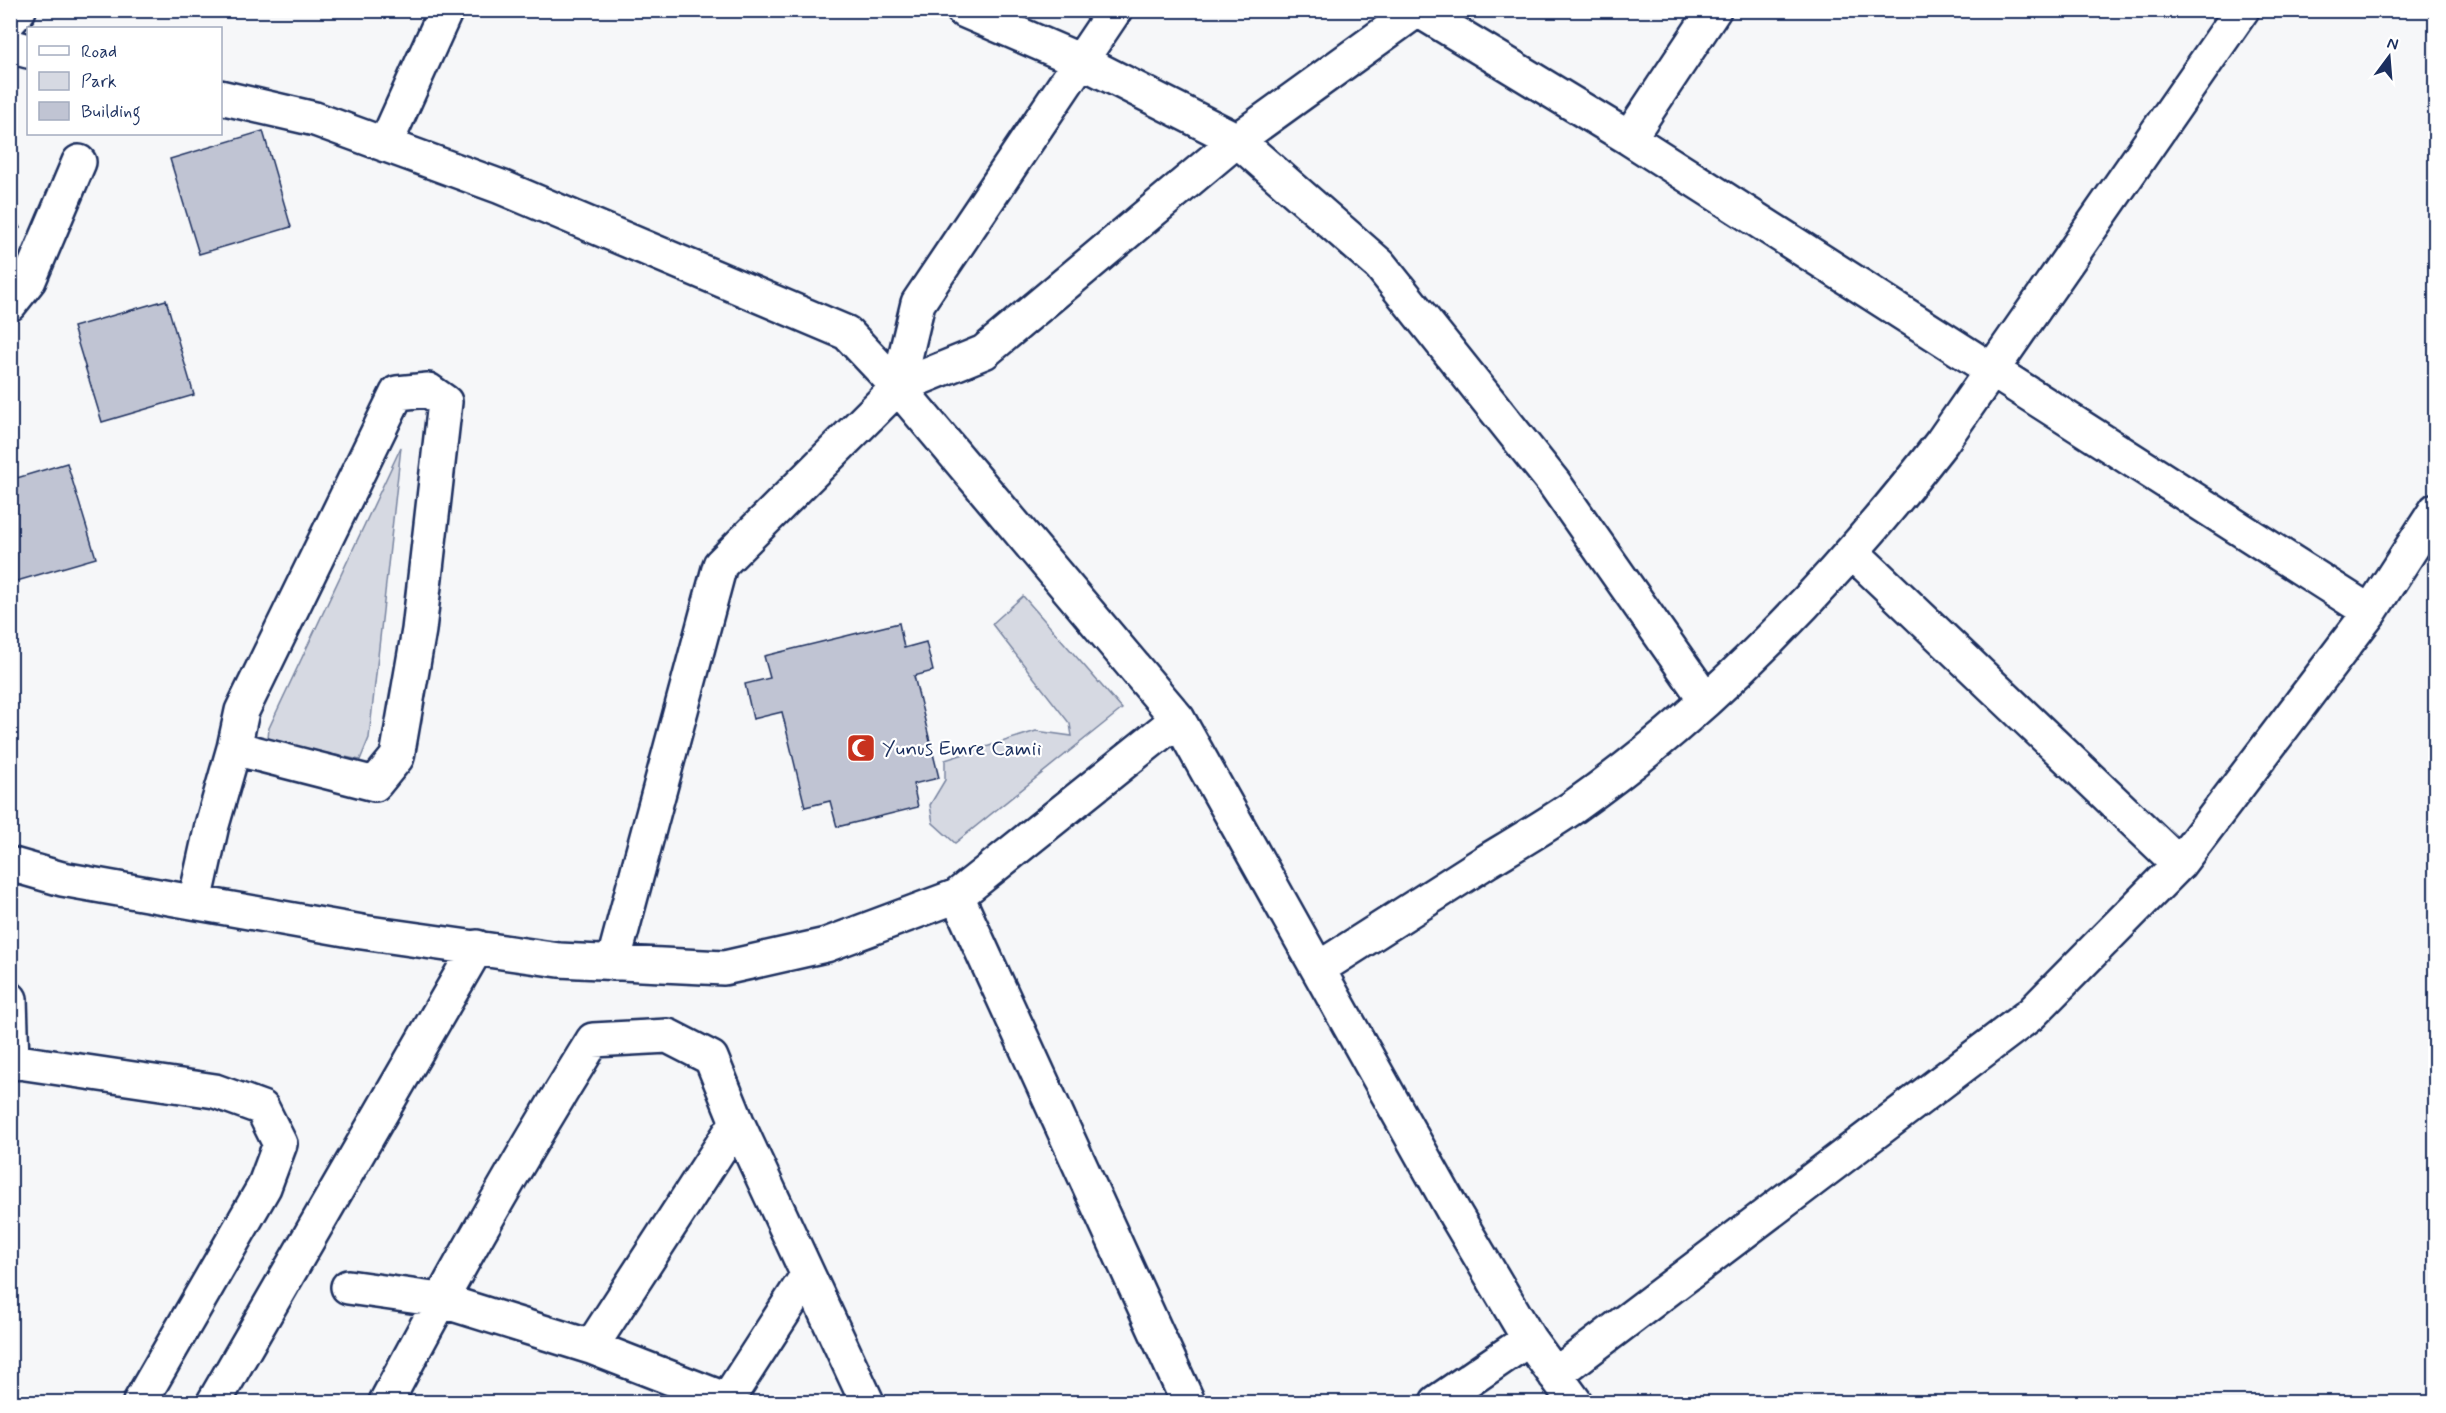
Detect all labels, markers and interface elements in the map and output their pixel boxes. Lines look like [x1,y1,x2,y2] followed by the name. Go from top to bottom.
[27,27,222,135] legend
[2359,27,2419,87] north arrow
[2385,32,2401,56] text: N
[81,40,117,64] text: Road
[81,70,117,94] text: Park
[81,100,141,126] text: Building
[845,732,877,764] mosque icon: Yunus Emre Camii
[882,735,1042,763] place label: Yunus Emre Camii

